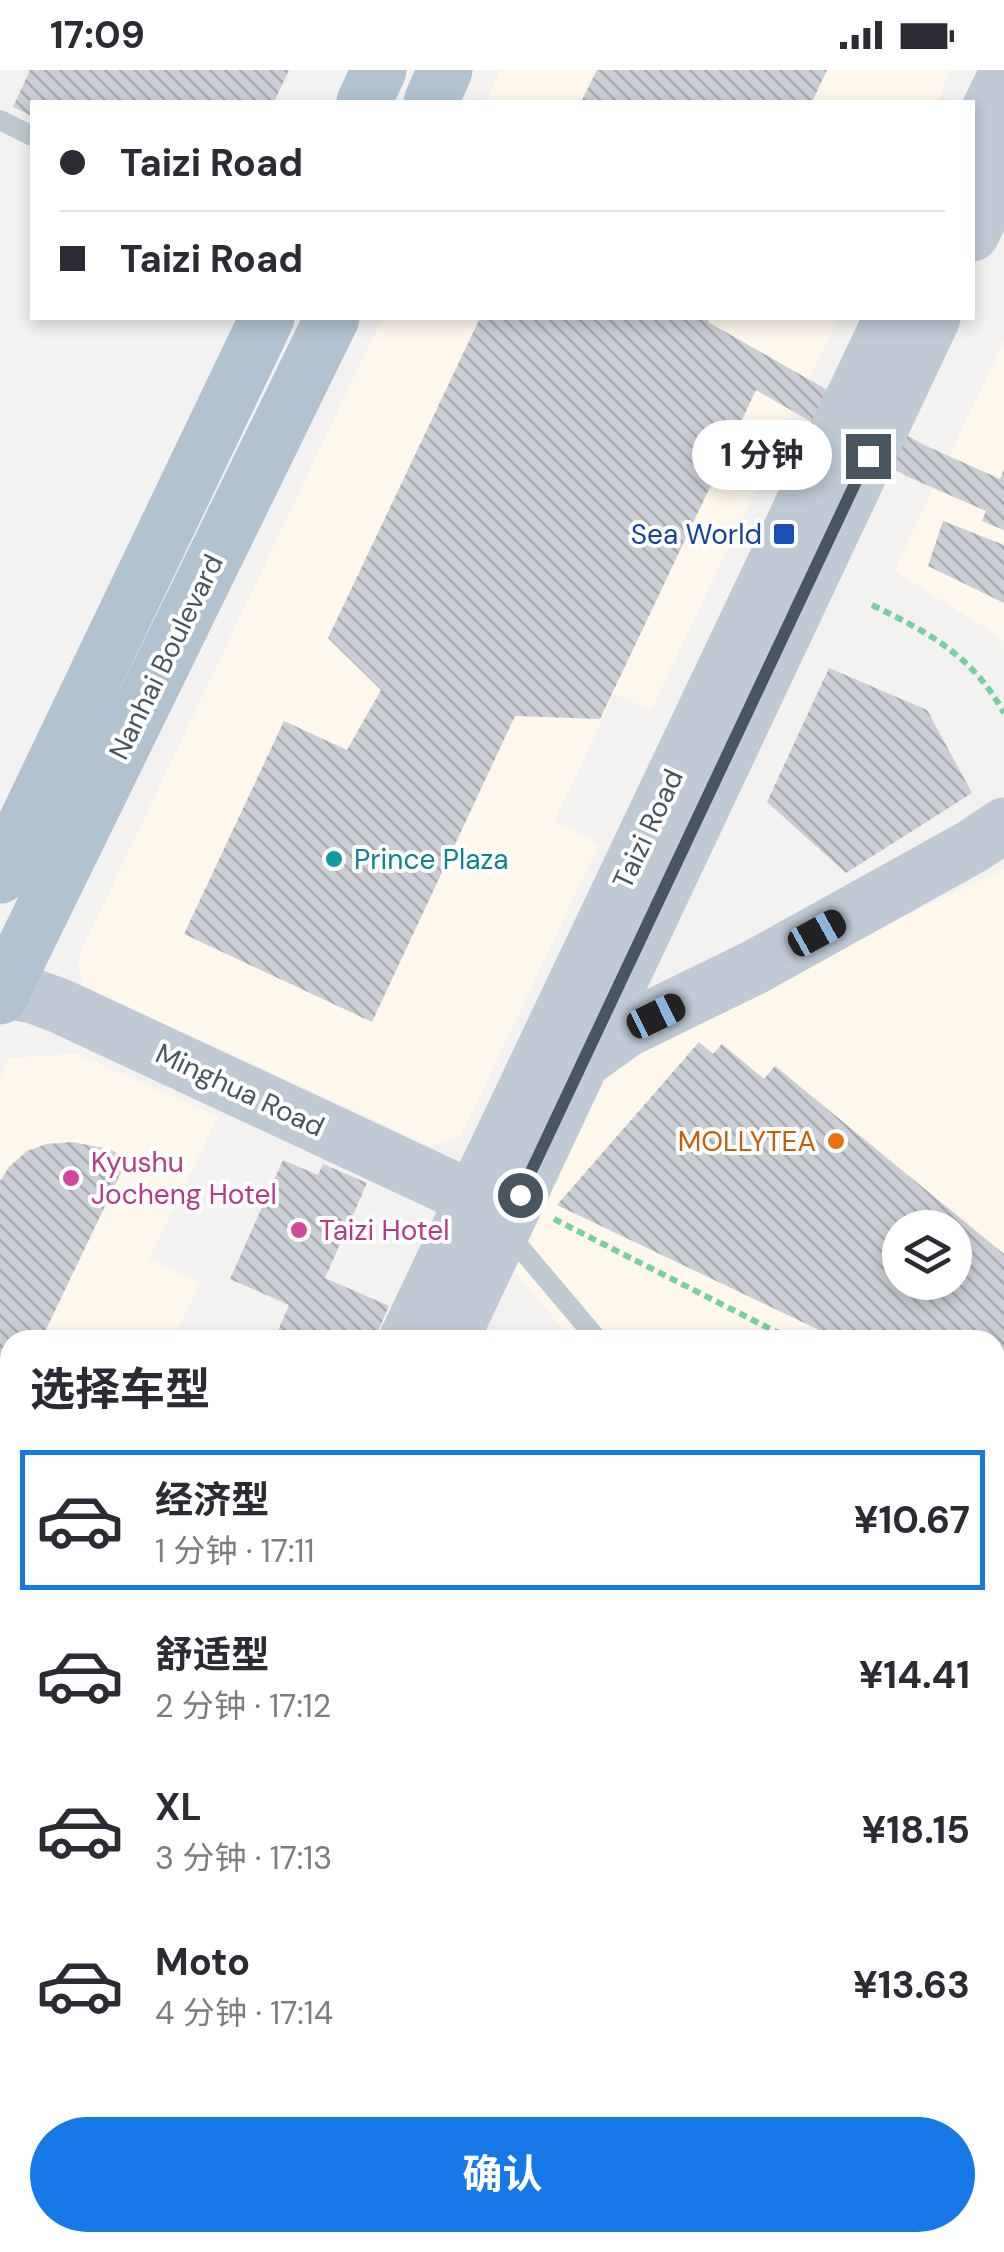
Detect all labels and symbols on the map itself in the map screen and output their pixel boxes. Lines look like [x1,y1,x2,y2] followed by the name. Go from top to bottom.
[693,421,833,491] callout: 1 分钟
[846,434,891,479] route end
[631,516,762,553] place label: Sea World
[771,521,797,547] marker: Sea World
[100,548,232,766] street label: Nanhai Boulevard
[604,763,692,895] street label: Taizi Road
[354,841,509,878] place label: Prince Plaza
[323,848,345,870] marker: Prince Plaza
[783,905,851,961] car
[622,989,690,1043] car
[150,1035,330,1145] street label: Minghua Road
[678,1123,816,1160] place label: MOLLYTEA
[825,1130,847,1152] marker: MOLLYTEA
[91,1144,277,1213] place label: Kyushu Jocheng Hotel
[60,1167,82,1189] marker: Kyushu Jocheng Hotel
[498,1173,543,1218] route start
[319,1212,449,1249] place label: Taizi Hotel
[288,1219,310,1241] marker: Taizi Hotel

